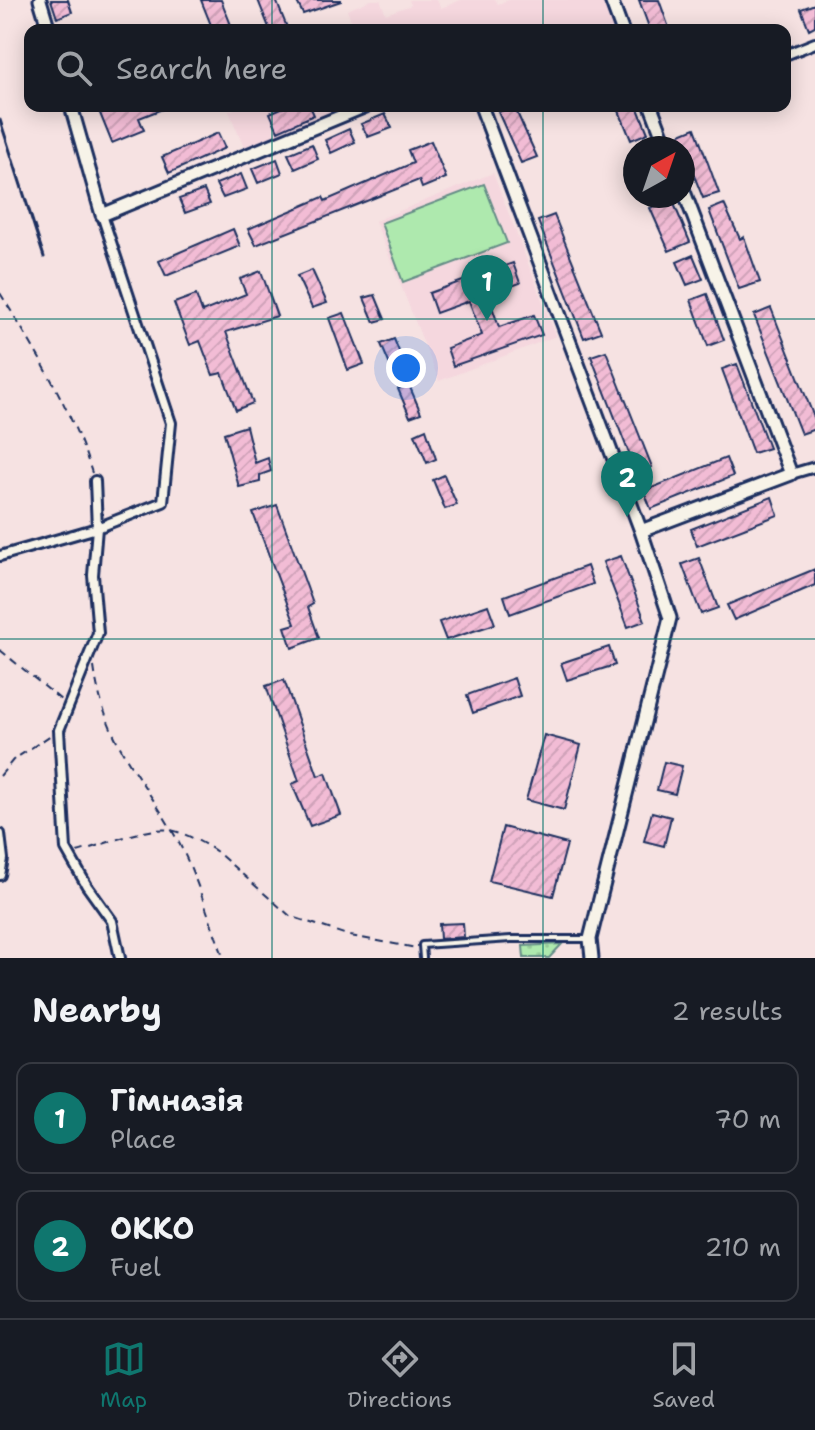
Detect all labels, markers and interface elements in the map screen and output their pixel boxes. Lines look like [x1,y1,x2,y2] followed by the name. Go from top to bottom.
[24,24,791,112] search box
[52,46,96,90] icon: search
[116,48,287,89] text: Search here
[623,136,695,208] north arrow
[461,255,513,321] pin: 1
[386,348,426,388] your location
[601,451,653,517] pin: 2
[32,987,162,1033] text: Nearby
[671,993,783,1028] text: 2 results
[110,1080,244,1121] text: Гімназія
[54,1101,66,1136] text: 1
[714,1101,781,1136] text: 70 m
[110,1121,176,1156] text: Place
[110,1208,194,1249] text: ОККО
[51,1229,69,1264] text: 2
[704,1229,781,1264] text: 210 m
[110,1249,161,1284] text: Fuel
[100,1337,147,1414] tab: Map
[347,1337,452,1414] tab: Directions
[652,1337,715,1414] tab: Saved

